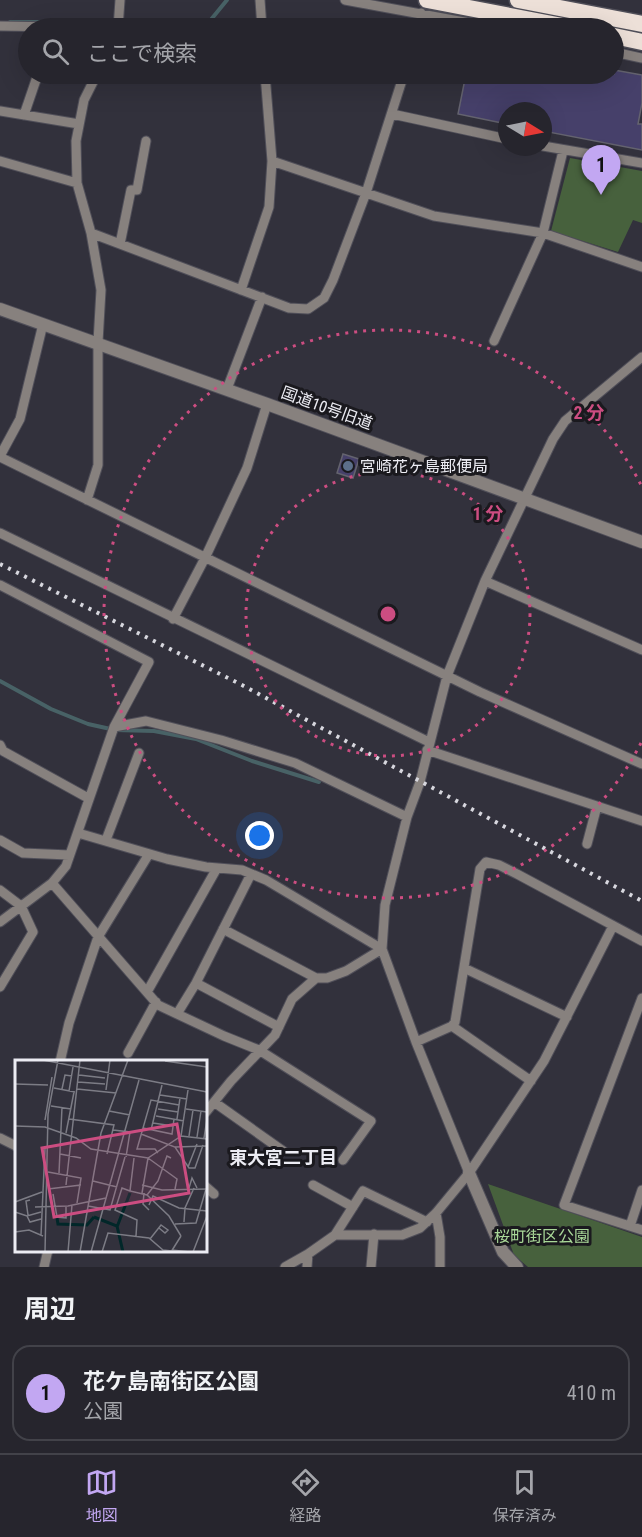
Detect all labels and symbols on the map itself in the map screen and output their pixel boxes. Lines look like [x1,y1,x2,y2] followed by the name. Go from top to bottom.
[498,102,552,156] north arrow
[582,146,620,195] pin: 1
[279,383,375,433] street label: 国道10号旧道
[573,402,605,423] text: 2 分
[360,457,488,476] place label: 宮崎花ヶ島郵便局
[341,459,355,473] marker: 宮崎花ヶ島郵便局
[472,503,504,524] text: 1 分
[378,604,398,624] centre of rings
[245,821,274,850] your location
[15,1060,207,1252] inset map
[229,1147,337,1168] district label: 東大宮二丁目
[494,1227,590,1246] park label: 桜町街区公園

